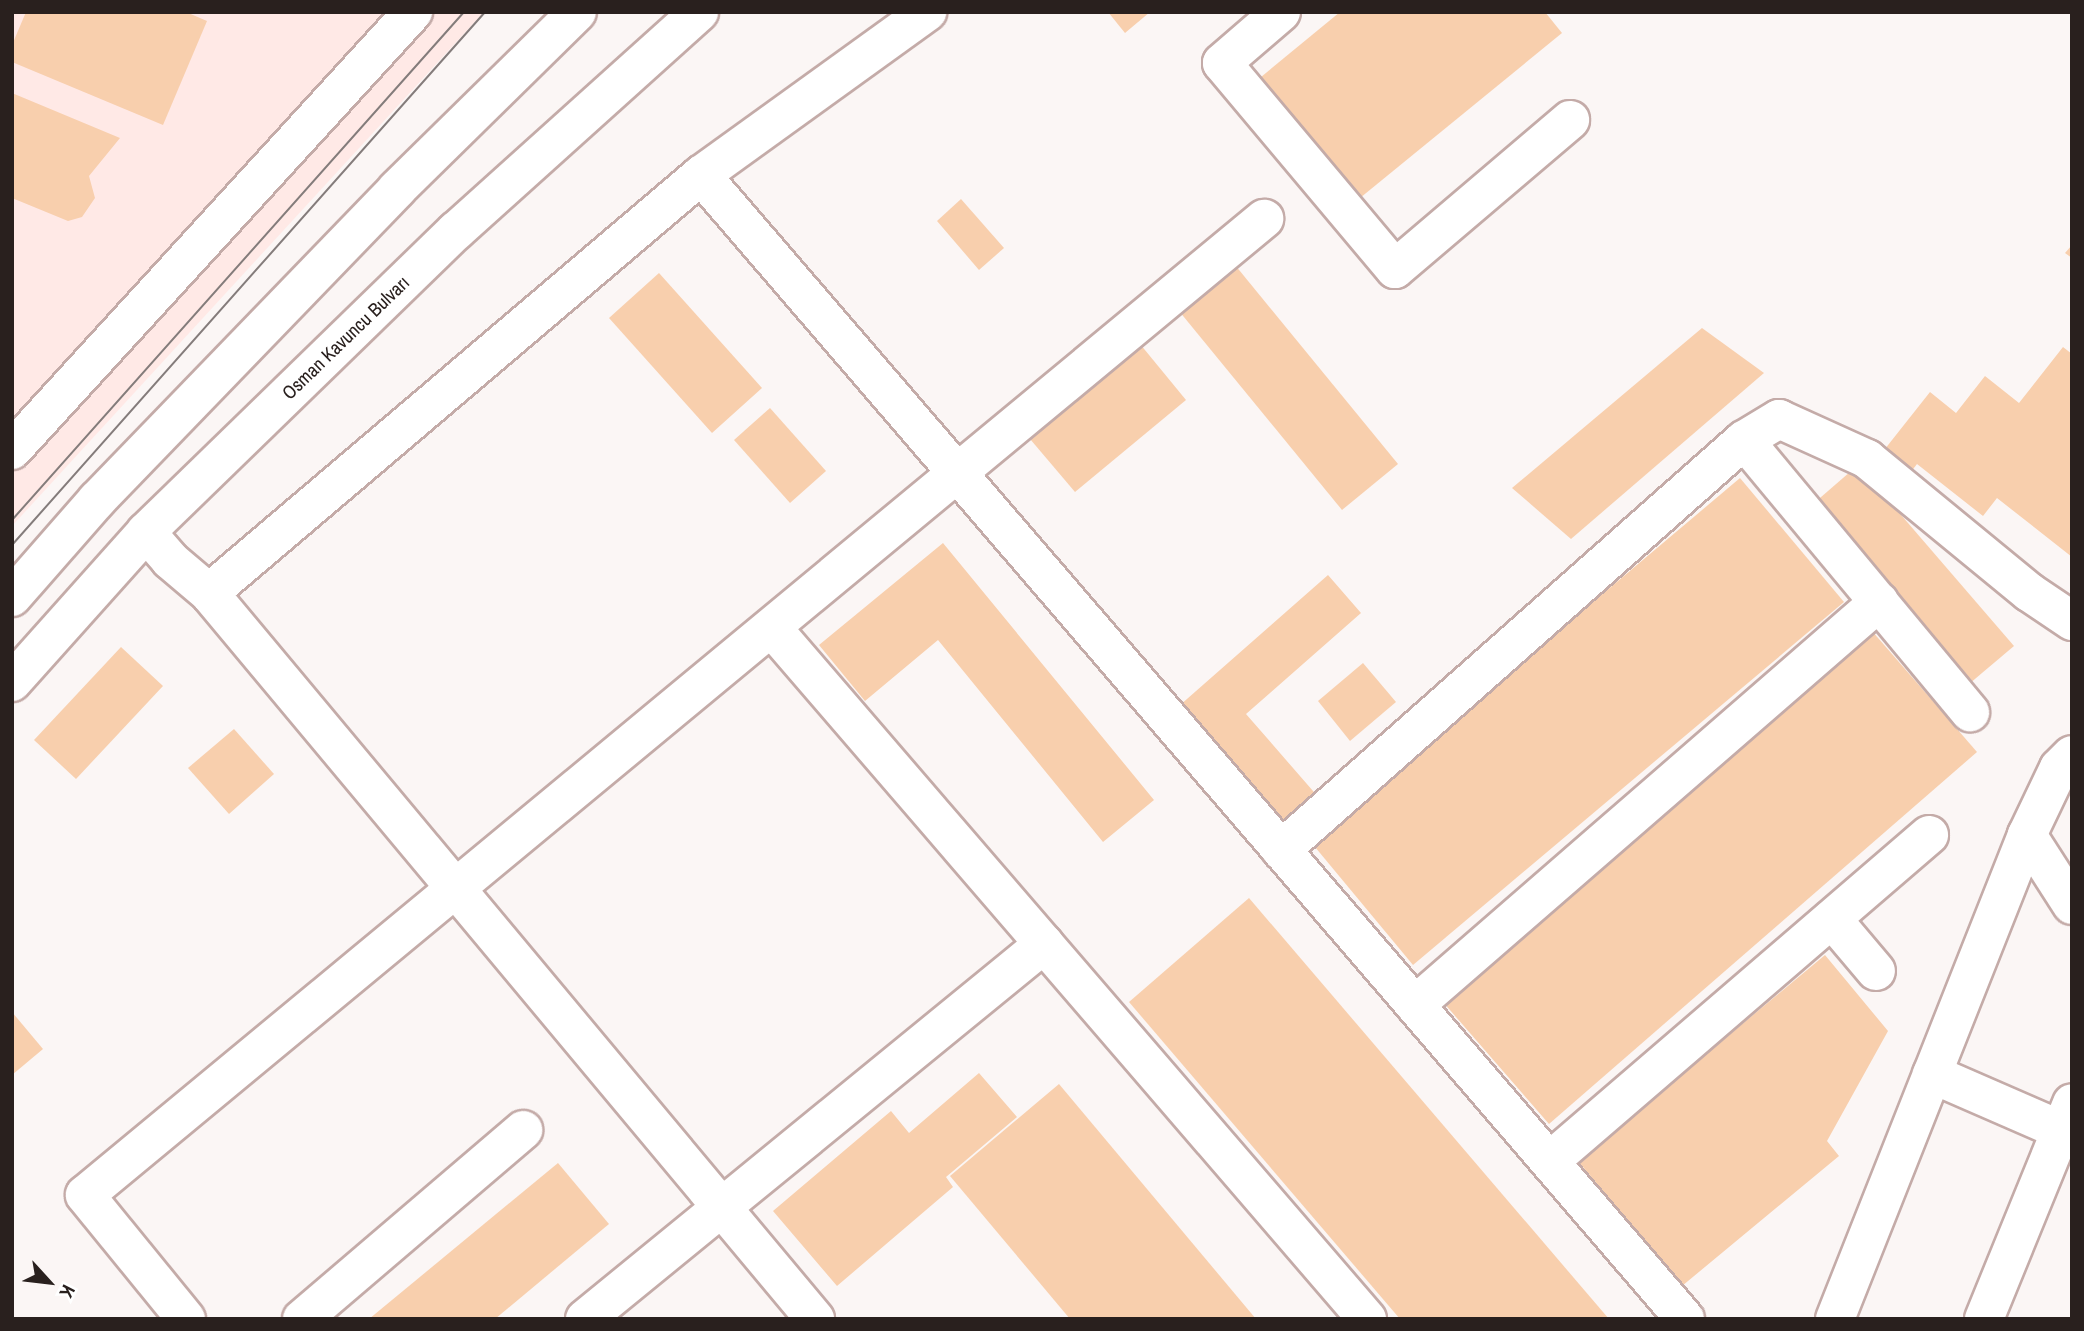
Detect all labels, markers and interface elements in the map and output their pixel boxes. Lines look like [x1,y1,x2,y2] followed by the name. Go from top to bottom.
[278,271,414,405] street label: Osman Kavuncu Bulvarı
[14,1247,84,1317] north arrow
[54,1281,82,1302] text: K

